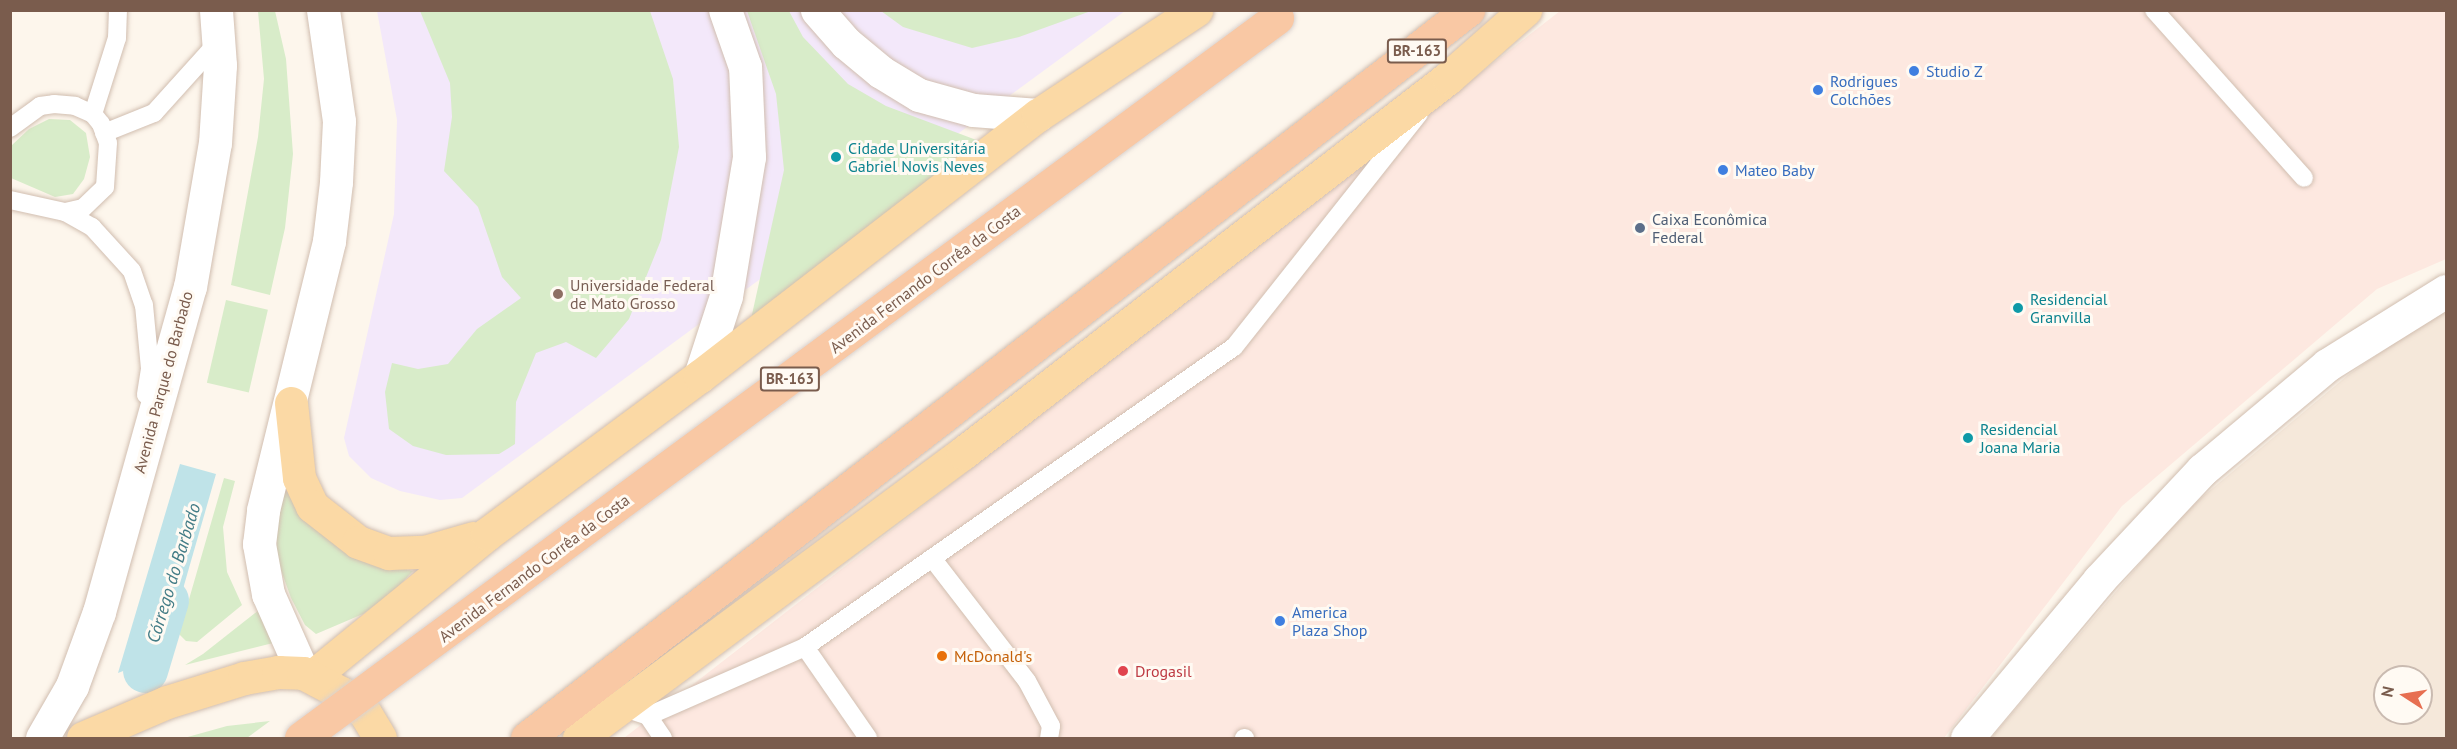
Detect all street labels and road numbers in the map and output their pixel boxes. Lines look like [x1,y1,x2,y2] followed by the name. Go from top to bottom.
[1386,39,1448,63] road number: BR-163
[826,201,1024,357] street label: Avenida Fernando Corrêa da Costa
[129,289,197,475] street label: Avenida Parque do Barbado
[758,367,822,391] road number: BR-163
[435,490,633,646] street label: Avenida Fernando Corrêa da Costa

